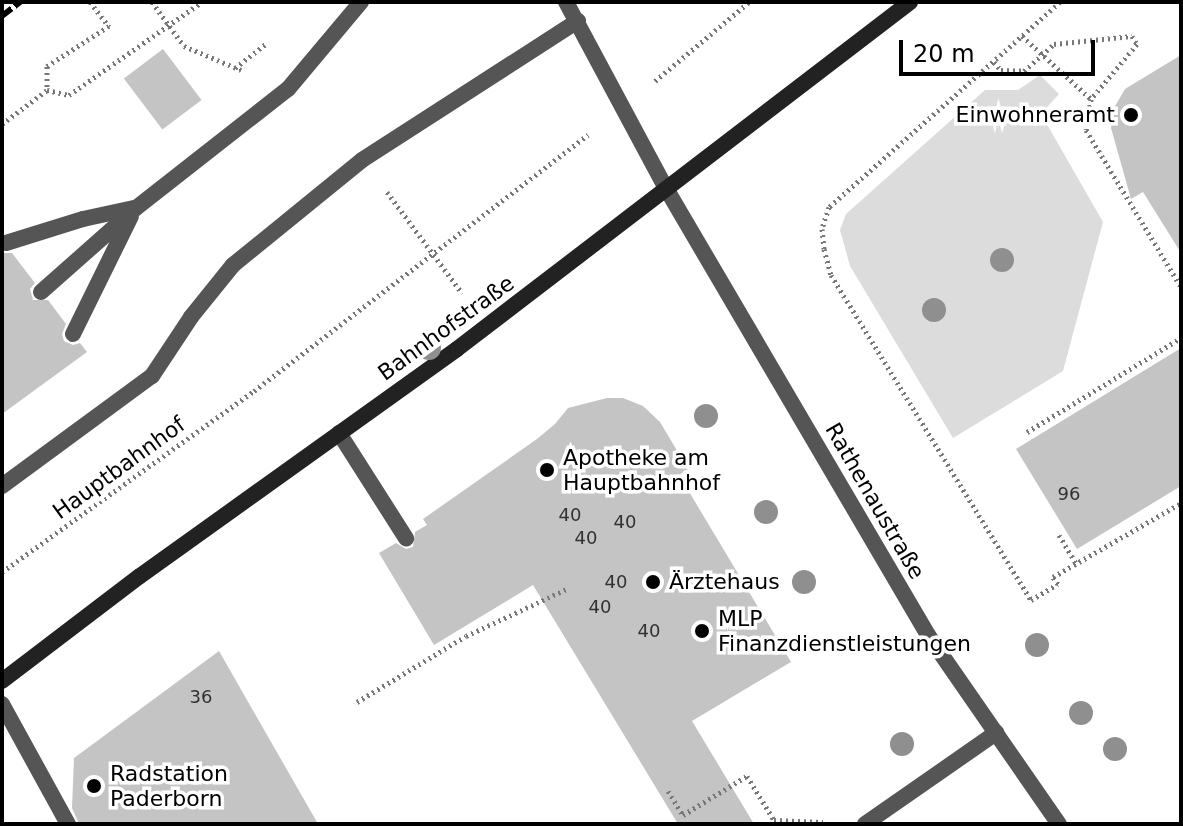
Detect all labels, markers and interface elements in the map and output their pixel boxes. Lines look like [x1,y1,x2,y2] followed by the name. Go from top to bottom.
[903,24,1099,74] scale bar
[913,40,975,68] text: 20 m
[956,102,1115,128] place label: Einwohneramt
[1122,106,1140,124] marker: Einwohneramt
[373,270,519,386] street label: Bahnhofstraße
[48,411,190,525] street label: Hauptbahnhof
[820,418,930,584] street label: Rathenaustraße
[563,444,720,496] place label: Apotheke am Hauptbahnhof
[538,461,556,479] marker: Apotheke am Hauptbahnhof
[1058,483,1080,505] house number: 96
[559,504,581,526] house number: 40
[614,511,636,533] house number: 40
[575,527,597,549] house number: 40
[669,569,780,595] place label: Ärztehaus
[605,571,627,593] house number: 40
[644,573,662,591] marker: Ärztehaus
[589,596,611,618] house number: 40
[718,605,971,656] place label: MLP Finanzdienstleistungen
[638,620,660,642] house number: 40
[693,622,711,640] marker: MLP Finanzdienstleistungen
[190,686,212,708] house number: 36
[110,760,228,812] place label: Radstation Paderborn
[85,777,103,795] marker: Radstation Paderborn

